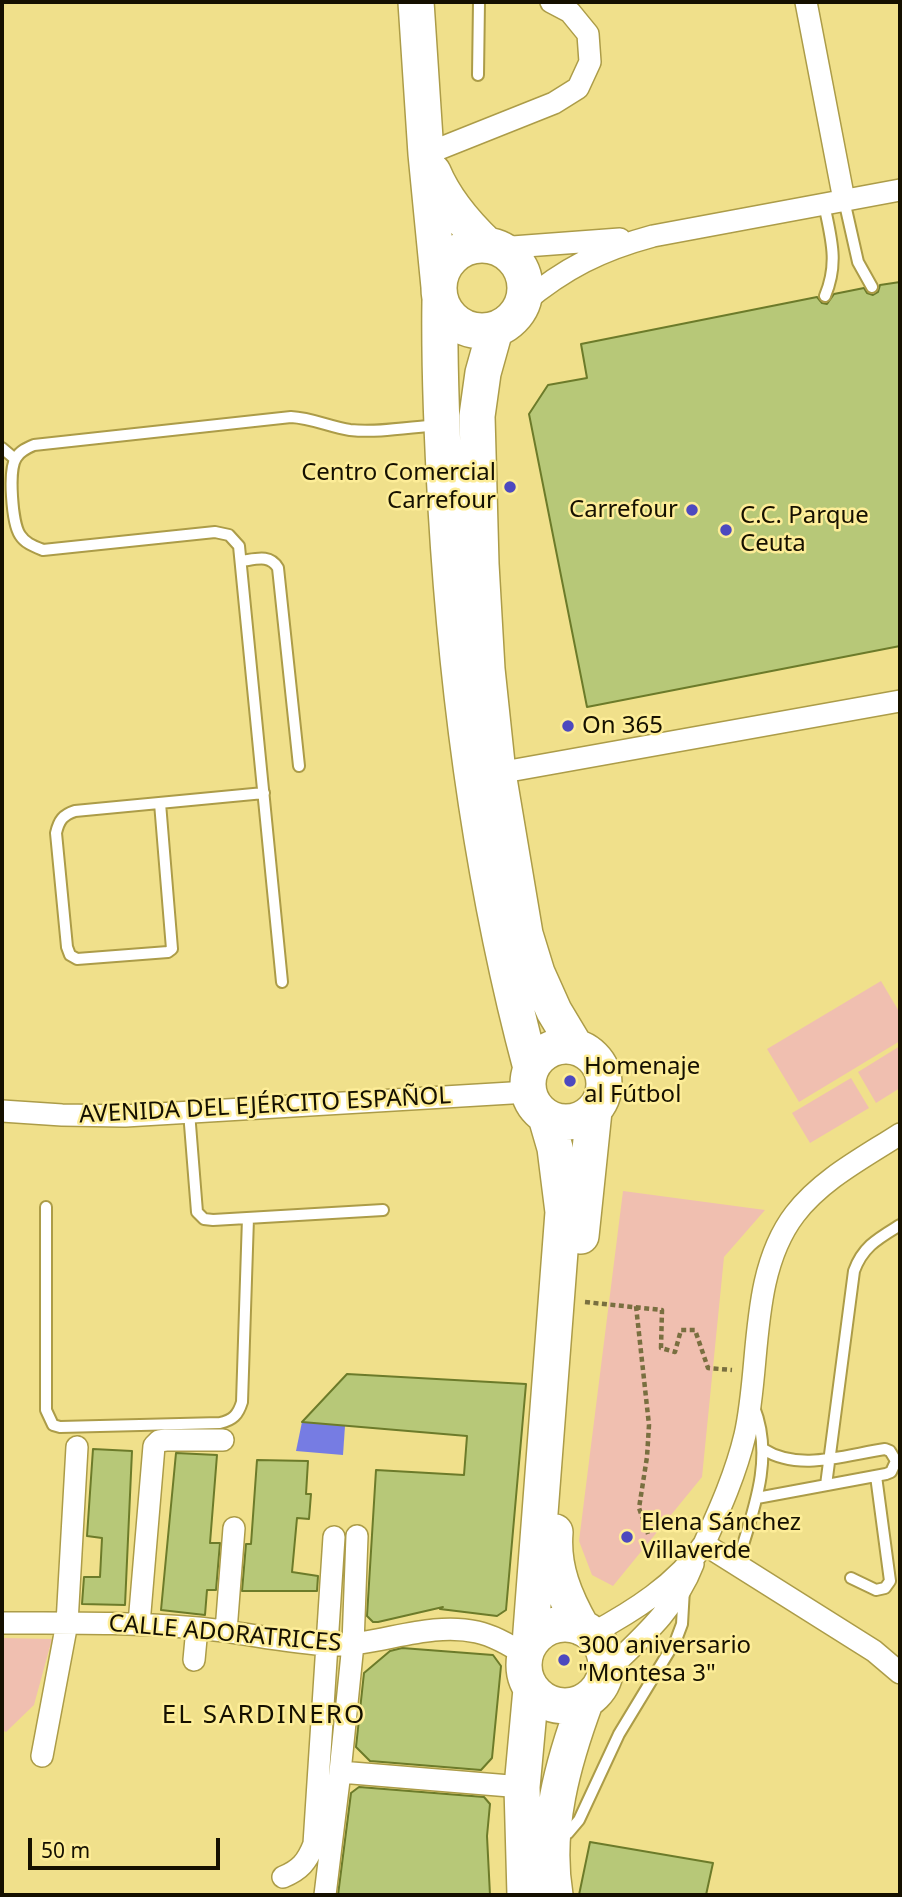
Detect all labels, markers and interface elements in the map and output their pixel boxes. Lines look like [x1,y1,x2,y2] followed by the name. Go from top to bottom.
[301,459,496,515] place label: Centro Comercial Carrefour
[502,479,518,495] marker: Centro Comercial Carrefour
[569,496,678,524] place label: Carrefour
[684,502,700,518] marker: Carrefour
[740,502,869,558] place label: C.C. Parque Ceuta
[718,522,734,538] marker: C.C. Parque Ceuta
[582,712,663,740] place label: On 365
[560,718,576,734] marker: On 365
[584,1053,700,1109] place label: Homenaje al Fútbol
[562,1073,578,1089] marker: Homenaje al Fútbol
[78,1082,452,1130] street label: AVENIDA DEL EJÉRCITO ESPAÑOL
[641,1509,801,1565] place label: Elena Sánchez Villaverde
[619,1529,635,1545] marker: Elena Sánchez Villaverde
[107,1609,343,1659] street label: CALLE ADORATRICES
[578,1632,751,1688] place label: 300 aniversario "Montesa 3"
[556,1652,572,1668] marker: 300 aniversario "Montesa 3"
[163,1700,365,1732] district label: EL SARDINERO
[32,1824,224,1868] scale bar
[41,1836,90,1864] text: 50 m

